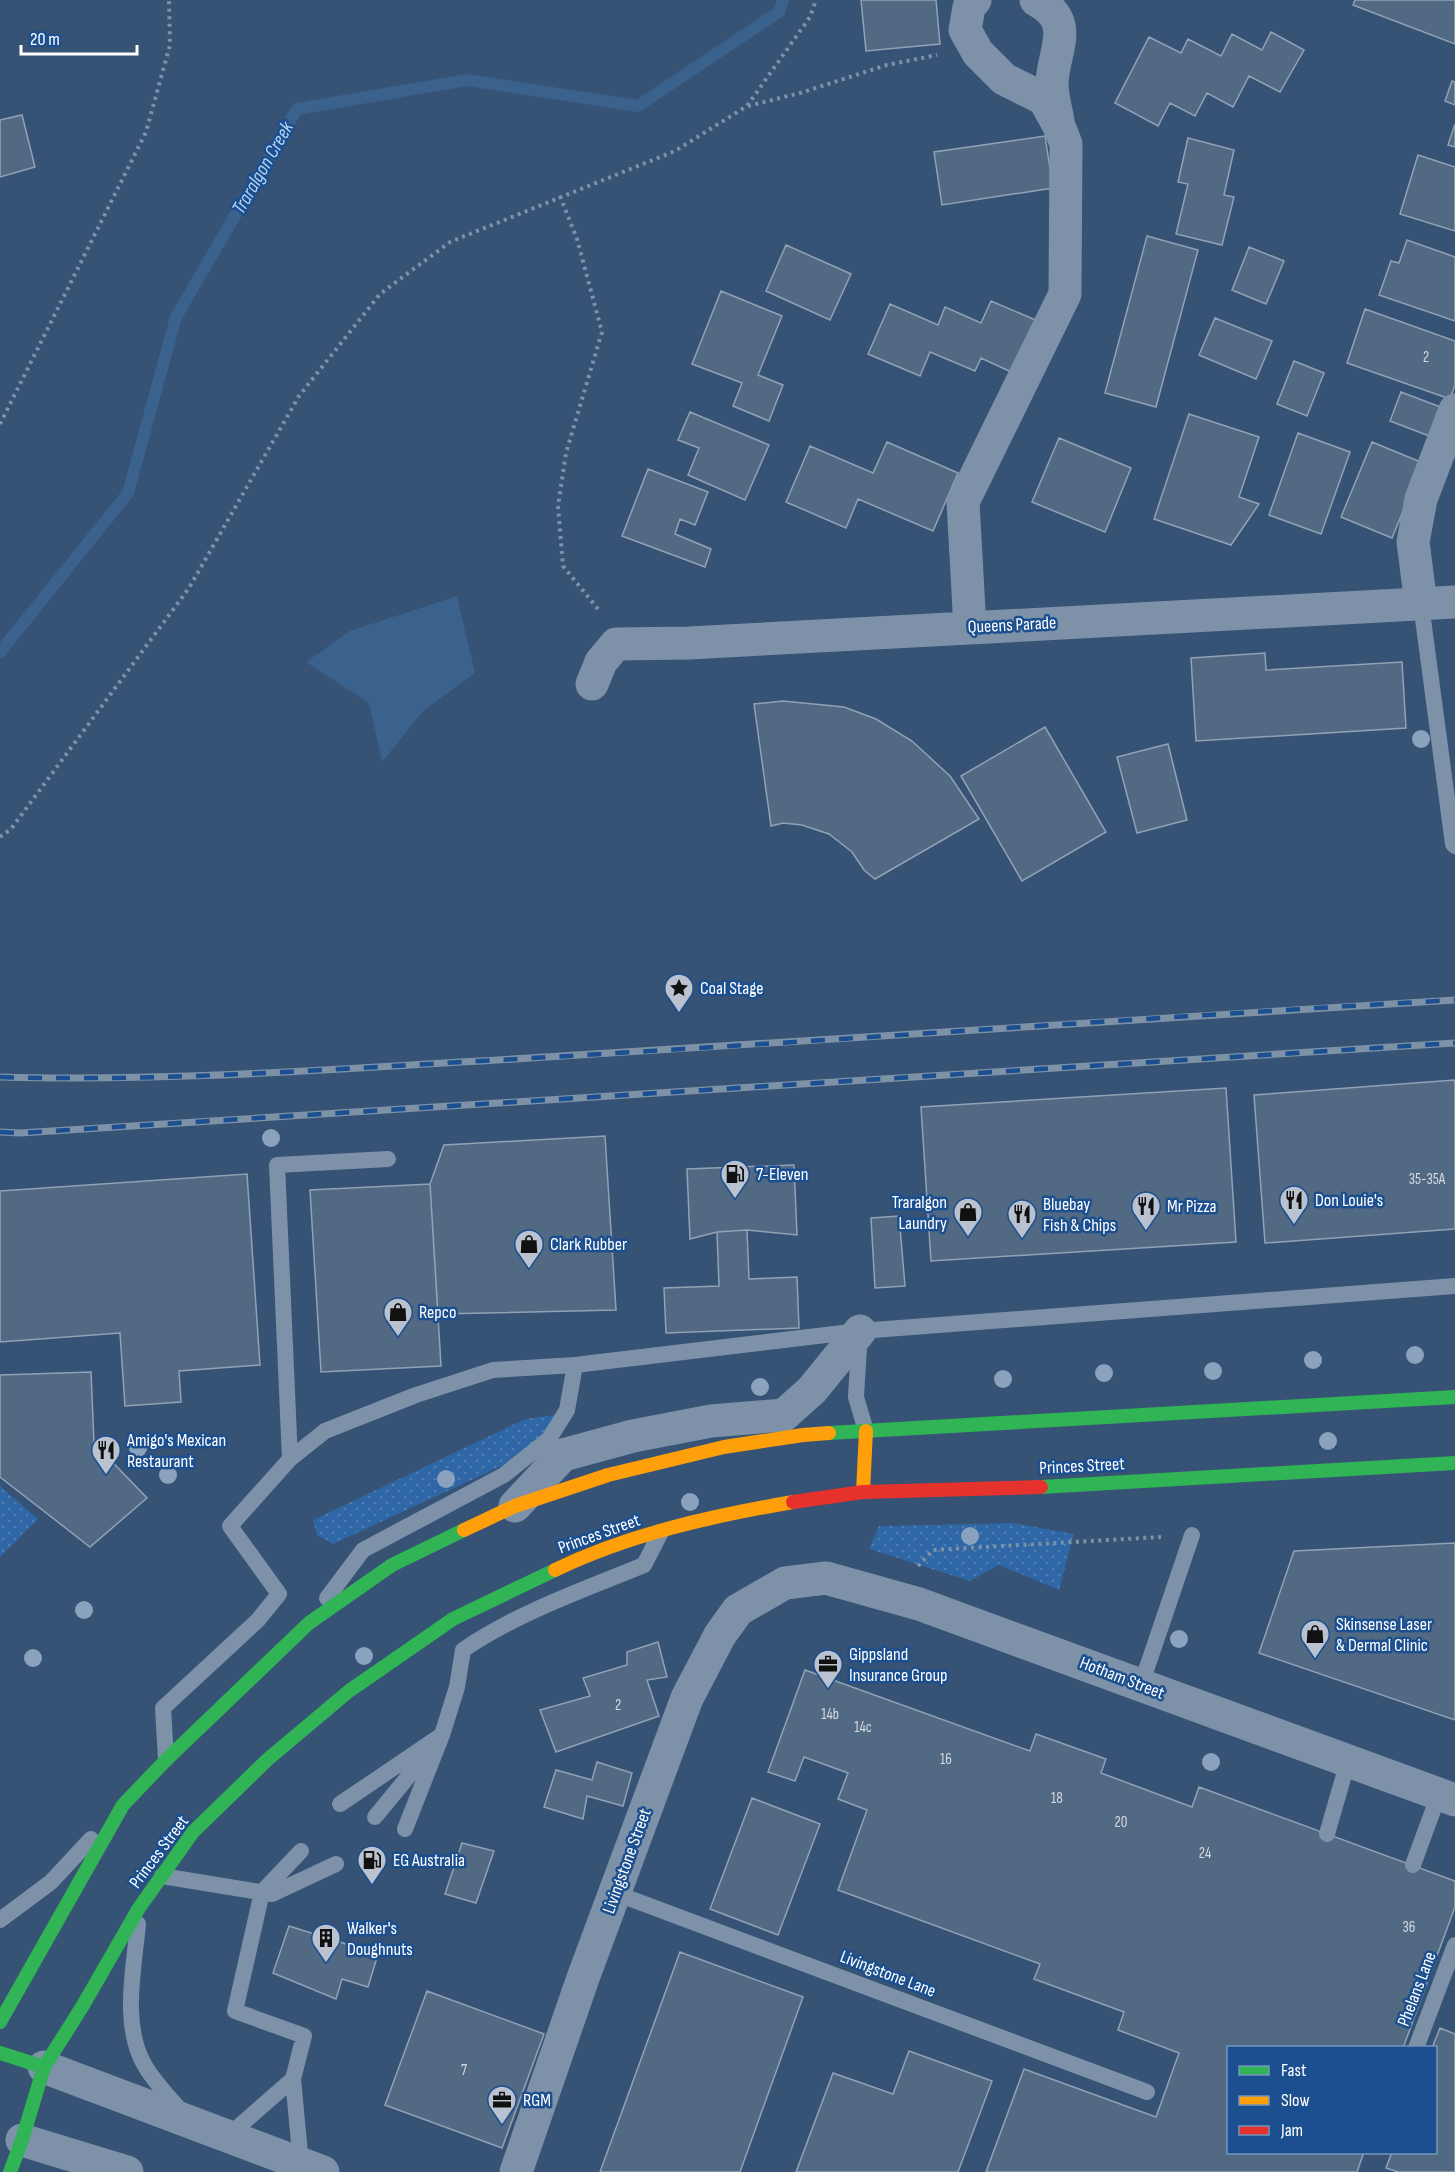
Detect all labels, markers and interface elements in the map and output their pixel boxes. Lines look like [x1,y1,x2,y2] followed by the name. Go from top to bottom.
[21,18,136,56] scale bar
[30,29,60,50] text: 20 m
[227,117,299,218] water label: Traralgon Creek
[1423,348,1429,367] house number: 2
[967,612,1057,638] street label: Queens Parade
[663,972,695,1014] place icon: Coal Stage
[700,978,764,999] place label: Coal Stage
[719,1158,751,1200] fuel station icon: 7-Eleven
[756,1164,809,1185] place label: 7-Eleven
[1409,1170,1446,1189] house number: 35-35A
[1278,1184,1310,1226] restaurant icon: Don Louie's
[1130,1190,1162,1232] restaurant icon: Mr Pizza
[1315,1190,1383,1211] place label: Don Louie's
[892,1192,947,1234] place label: Traralgon Laundry
[1043,1194,1116,1236] place label: Bluebay Fish & Chips
[952,1196,984,1238] shop icon: Traralgon Laundry
[1167,1196,1217,1217] place label: Mr Pizza
[1006,1198,1038,1240] restaurant icon: Bluebay Fish & Chips
[513,1228,545,1270] shop icon: Clark Rubber
[550,1234,627,1255] place label: Clark Rubber
[382,1296,414,1338] shop icon: Repco
[419,1302,456,1323] place label: Repco
[126,1430,226,1472] place label: Amigo's Mexican Restaurant
[90,1434,122,1476] restaurant icon: Amigo's Mexican Restaurant
[1039,1453,1126,1479] street label: Princes Street
[555,1509,643,1558] street label: Princes Street
[1336,1614,1432,1656] place label: Skinsense Laser & Dermal Clinic
[1299,1618,1331,1660] shop icon: Skinsense Laser & Dermal Clinic
[849,1644,947,1686] place label: Gippsland Insurance Group
[812,1648,844,1690] office icon: Gippsland Insurance Group
[1077,1652,1168,1704] street label: Hotham Street
[615,1696,621,1715] house number: 2
[821,1705,839,1724] house number: 14b
[854,1718,872,1737] house number: 14c
[940,1750,952,1769] house number: 16
[1051,1789,1063,1808] house number: 18
[598,1805,656,1916] street label: Livingstone Street
[125,1811,193,1892] street label: Princes Street
[1115,1813,1127,1832] house number: 20
[356,1844,388,1886] fuel station icon: EG Australia
[1199,1844,1211,1863] house number: 24
[393,1850,465,1871] place label: EG Australia
[347,1918,413,1960] place label: Walker's Doughnuts
[1403,1918,1415,1937] house number: 36
[310,1922,342,1964] building icon: Walker's Doughnuts
[837,1946,939,2002] street label: Livingstone Lane
[1393,1949,1441,2029] street label: Phelans Lane
[1227,2046,1437,2154] legend
[1281,2060,1307,2081] text: Fast
[461,2061,467,2080] house number: 7
[486,2084,518,2126] office icon: RGM
[523,2090,551,2111] place label: RGM
[1281,2090,1310,2111] text: Slow
[1280,2120,1303,2141] text: Jam

